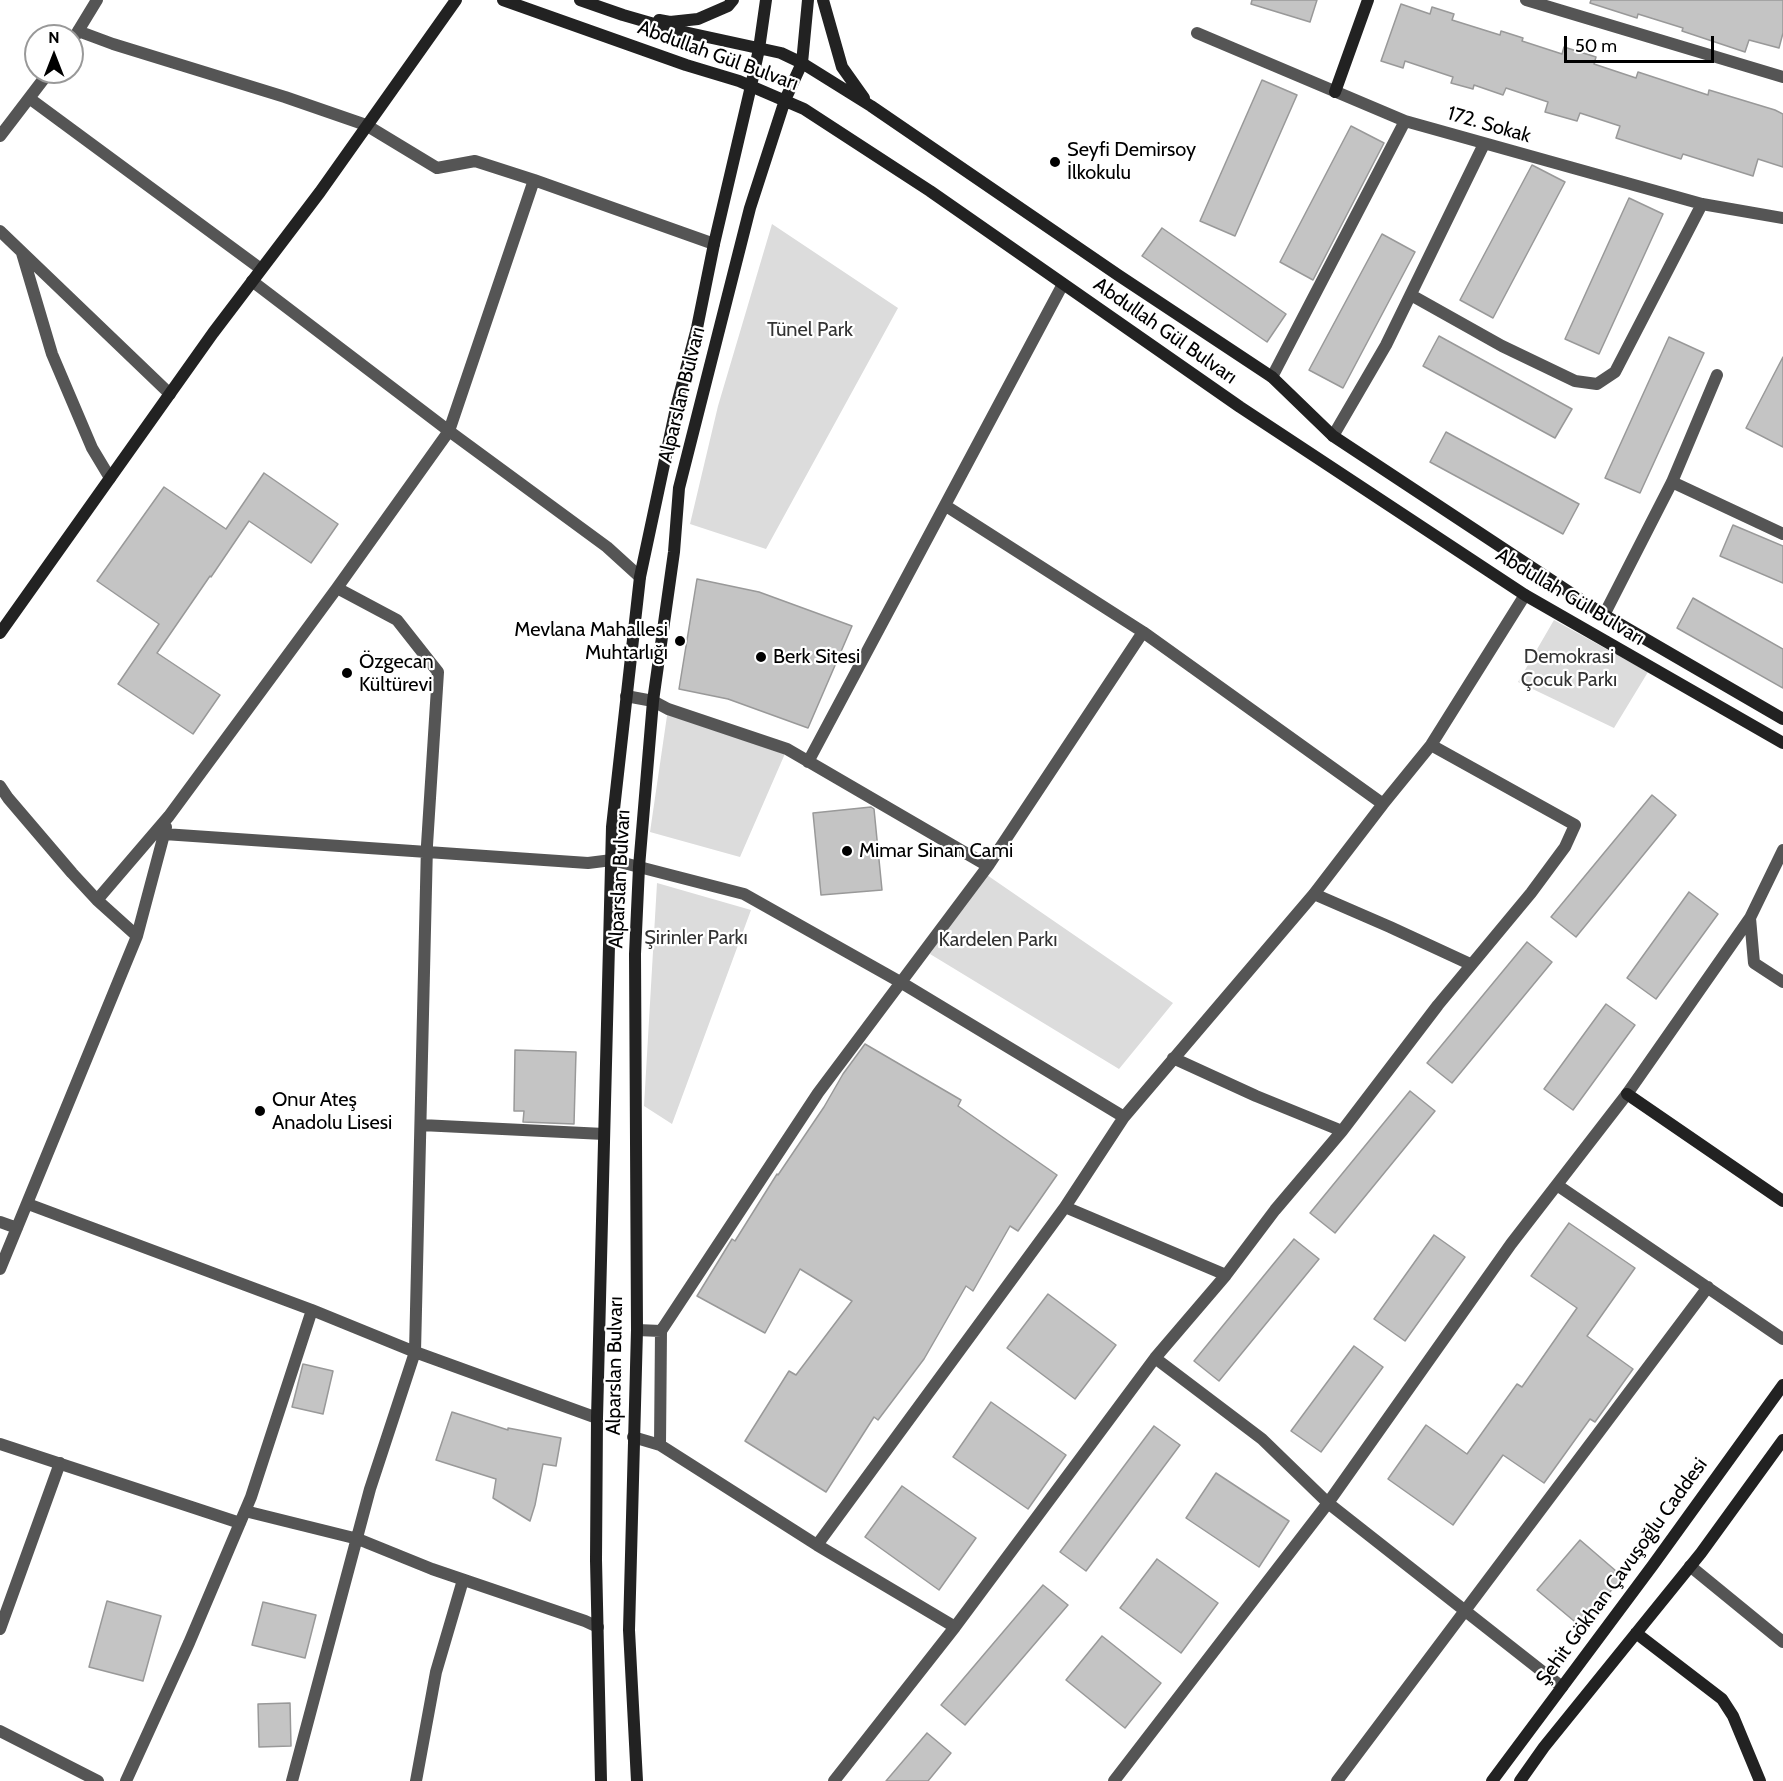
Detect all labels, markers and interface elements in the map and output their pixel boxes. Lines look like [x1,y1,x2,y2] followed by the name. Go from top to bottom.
[634,16,802,96] street label: Abdullah Gül Bulvarı
[24,24,84,84] north arrow
[1567,24,1717,62] scale bar
[48,28,60,47] text: N
[1575,35,1617,57] text: 50 m
[1444,102,1534,148] street label: 172. Sokak
[1067,138,1196,185] place label: Seyfi Demirsoy İlkokulu
[1048,155,1062,169] marker: Seyfi Demirsoy İlkokulu
[1089,273,1241,389] street label: Abdullah Gül Bulvarı
[767,318,853,342] park label: Tünel Park
[654,325,710,465] street label: Alparslan Bulvarı
[1491,543,1649,651] street label: Abdullah Gül Bulvarı
[514,618,668,665] place label: Mevlana Mahallesi Muhtarlığı
[673,634,687,648] marker: Mevlana Mahallesi Muhtarlığı
[773,645,860,669] place label: Berk Sitesi
[1521,645,1617,692] park label: Demokrasi Çocuk Parkı
[359,650,434,697] place label: Özgecan Kültürevi
[754,650,768,664] marker: Berk Sitesi
[340,666,354,680] marker: Özgecan Kültürevi
[604,809,636,949] street label: Alparslan Bulvarı
[859,839,1013,863] place label: Mimar Sinan Cami
[840,844,854,858] marker: Mimar Sinan Cami
[644,926,748,950] park label: Şirinler Parkı
[938,928,1058,952] park label: Kardelen Parkı
[272,1088,392,1135] place label: Onur Ateş Anadolu Lisesi
[253,1104,267,1118] marker: Onur Ateş Anadolu Lisesi
[602,1296,628,1436] street label: Alparslan Bulvarı
[1531,1454,1713,1690] street label: Şehit Gökhan Çavuşoğlu Caddesi

